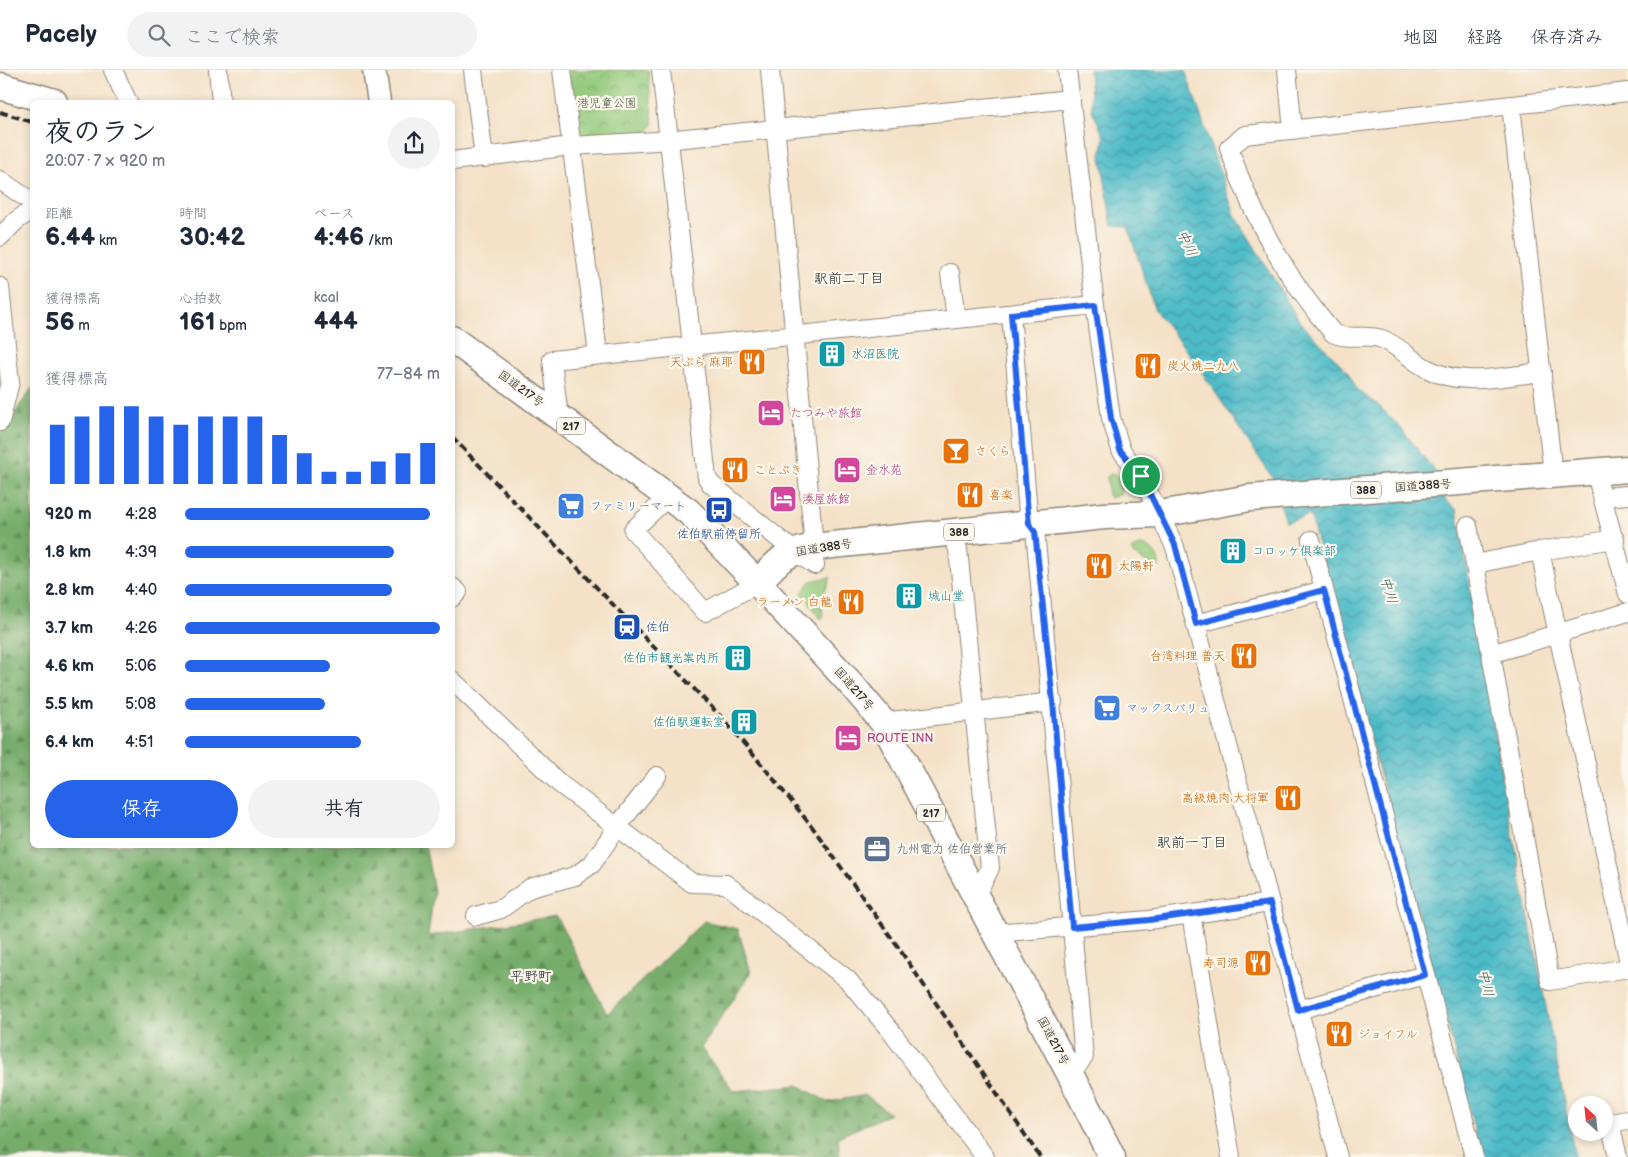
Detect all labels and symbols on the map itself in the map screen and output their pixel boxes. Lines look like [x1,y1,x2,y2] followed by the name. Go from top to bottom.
[577,96,637,111] park label: 港児童公園
[1173,227,1201,259] water label: 中川
[814,270,884,287] district label: 駅前二丁目
[817,339,847,369] building icon: 水沼医院
[737,347,767,377] restaurant icon: 天ぷら 麻耶
[851,347,899,362] place label: 水沼医院
[1133,351,1163,381] restaurant icon: 炭火焼二九八
[670,355,733,370] place label: 天ぷら 麻耶
[1167,359,1239,374] place label: 炭火焼二九八
[495,367,547,411] street label: 国道217号
[756,398,786,428] hotel icon: たつみや旅館
[790,406,862,421] place label: たつみや旅館
[557,418,585,434] road number: 217
[941,436,971,466] bar icon: さくら
[975,444,1011,459] place label: さくら
[720,455,750,485] restaurant icon: ことぶき
[832,455,862,485] hotel icon: 金水苑
[1120,455,1162,497] pin
[754,463,802,478] place label: ことぶき
[866,463,902,478] place label: 金水苑
[1394,477,1452,495] street label: 国道388号
[955,480,985,510] restaurant icon: 喜楽
[1351,482,1381,498] road number: 388
[768,484,798,514] hotel icon: 湊屋旅館
[989,488,1013,503] place label: 喜楽
[556,491,586,521] supermarket icon: ファミリーマート
[802,492,850,507] place label: 湊屋旅館
[704,495,734,525] bus stop icon: 佐伯駅前停留所
[590,499,686,514] place label: ファミリーマート
[944,524,974,541] road number: 388
[677,527,761,542] place label: 佐伯駅前停留所
[794,536,854,560] street label: 国道388号
[1218,536,1248,566] building icon: コロッケ俱楽部
[1252,544,1336,559] place label: コロッケ俱楽部
[1084,551,1114,581] restaurant icon: 太陽軒
[1118,559,1154,574] place label: 太陽軒
[1377,574,1401,606] water label: 中川
[894,581,924,611] building icon: 城山堂
[836,587,866,617] restaurant icon: ラーメン 白龍
[928,589,964,604] place label: 城山堂
[757,595,832,610] place label: ラーメン 白龍
[612,612,642,642] station icon: 佐伯
[646,620,670,635] place label: 佐伯
[1229,641,1259,671] restaurant icon: 台湾料理 普天
[723,643,753,673] building icon: 佐伯市観光案内所
[1150,649,1225,664] place label: 台湾料理 普天
[623,651,719,666] place label: 佐伯市観光案内所
[831,664,877,714] street label: 国道217号
[1092,693,1122,723] supermarket icon: マックスバリュ
[1126,701,1210,716] place label: マックスバリュ
[729,707,759,737] building icon: 佐伯駅運転室
[653,715,725,730] place label: 佐伯駅運転室
[833,723,863,753] hotel icon: ROUTE INN
[867,731,934,746] place label: ROUTE INN
[1273,783,1303,813] restaurant icon: 高級焼肉 大将軍
[1182,791,1269,806] place label: 高級焼肉 大将軍
[917,804,945,821] road number: 217
[862,834,892,864] office icon: 九州電力 佐伯営業所
[1157,834,1227,851] district label: 駅前一丁目
[896,842,1007,857] place label: 九州電力 佐伯営業所
[1243,948,1273,978] restaurant icon: 寿司源
[1203,956,1239,971] place label: 寿司源
[1475,967,1497,999] water label: 中川
[510,968,552,985] district label: 平野町
[1034,1014,1072,1068] street label: 国道217号
[1324,1019,1354,1049] restaurant icon: ジョイフル
[1358,1027,1418,1042] place label: ジョイフル
[1568,1096,1612,1141] north arrow

